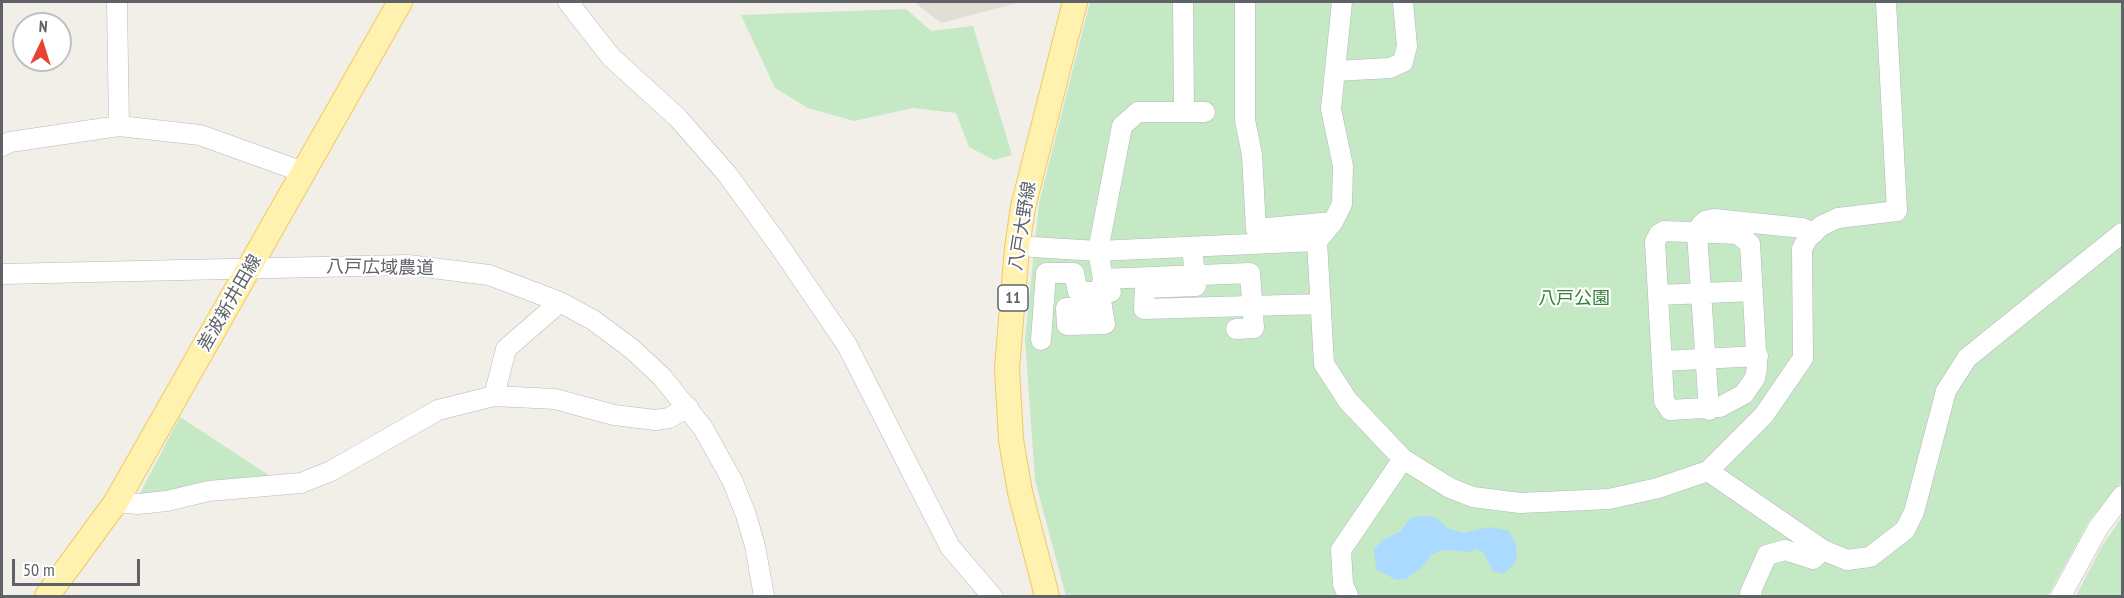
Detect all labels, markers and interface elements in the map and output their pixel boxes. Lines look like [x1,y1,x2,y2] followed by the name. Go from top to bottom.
[12,12,72,72] north arrow
[38,16,48,36] text: N
[1005,180,1041,272] street label: 八戸大野線
[194,251,266,355] street label: 差波新井田線
[326,256,434,280] street label: 八戸広域農道
[998,285,1028,311] road number: 11
[1538,288,1610,310] park label: 八戸公園
[15,547,142,585] scale bar
[23,558,55,581] text: 50 m

